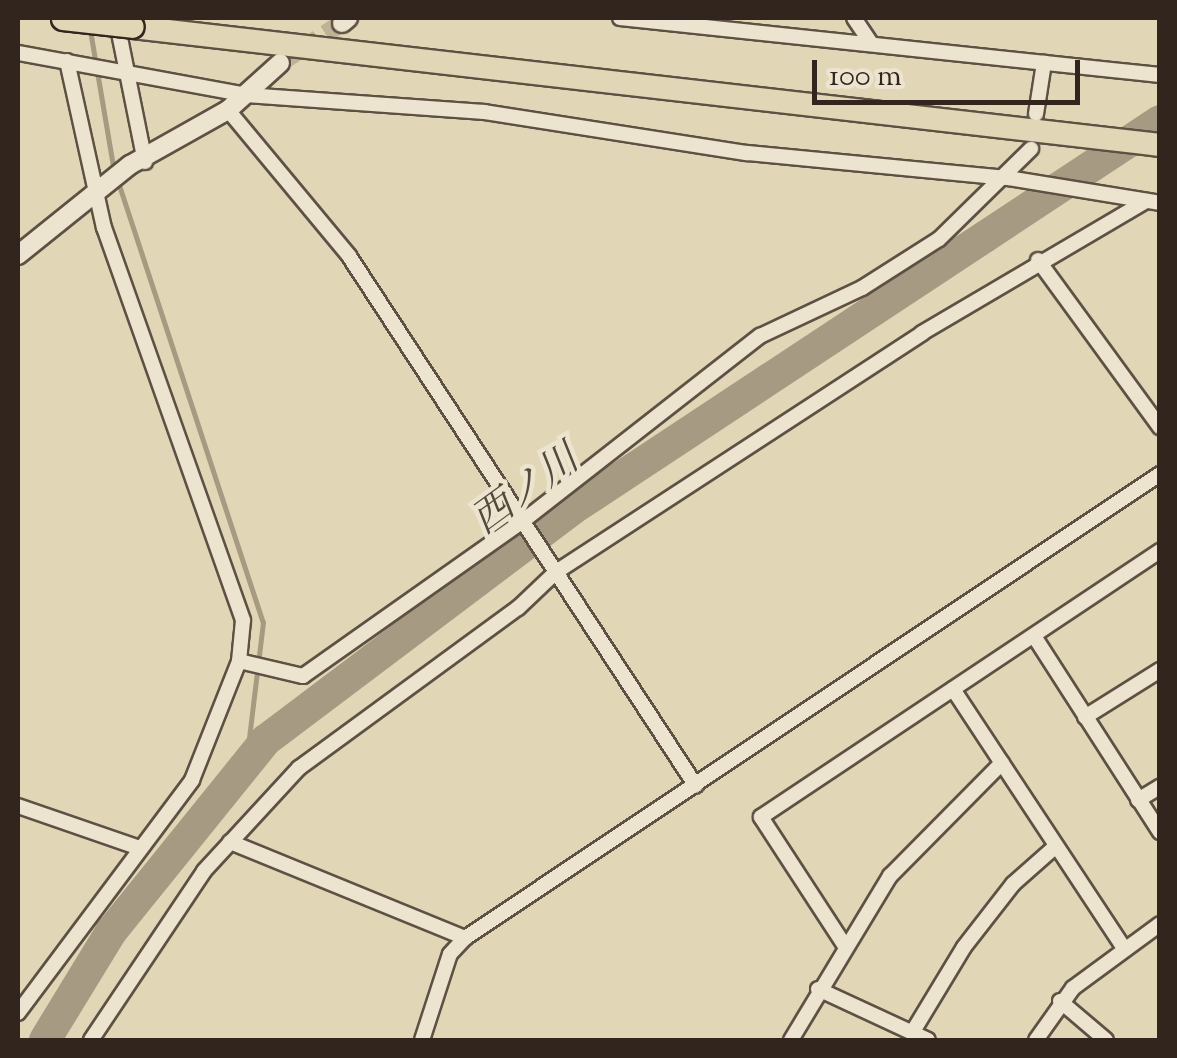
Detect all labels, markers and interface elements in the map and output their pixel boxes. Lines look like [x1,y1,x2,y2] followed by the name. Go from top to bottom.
[817,40,1084,102] scale bar
[829,56,902,99] text: 100 m
[464,437,590,547] water label: 西ノ川

